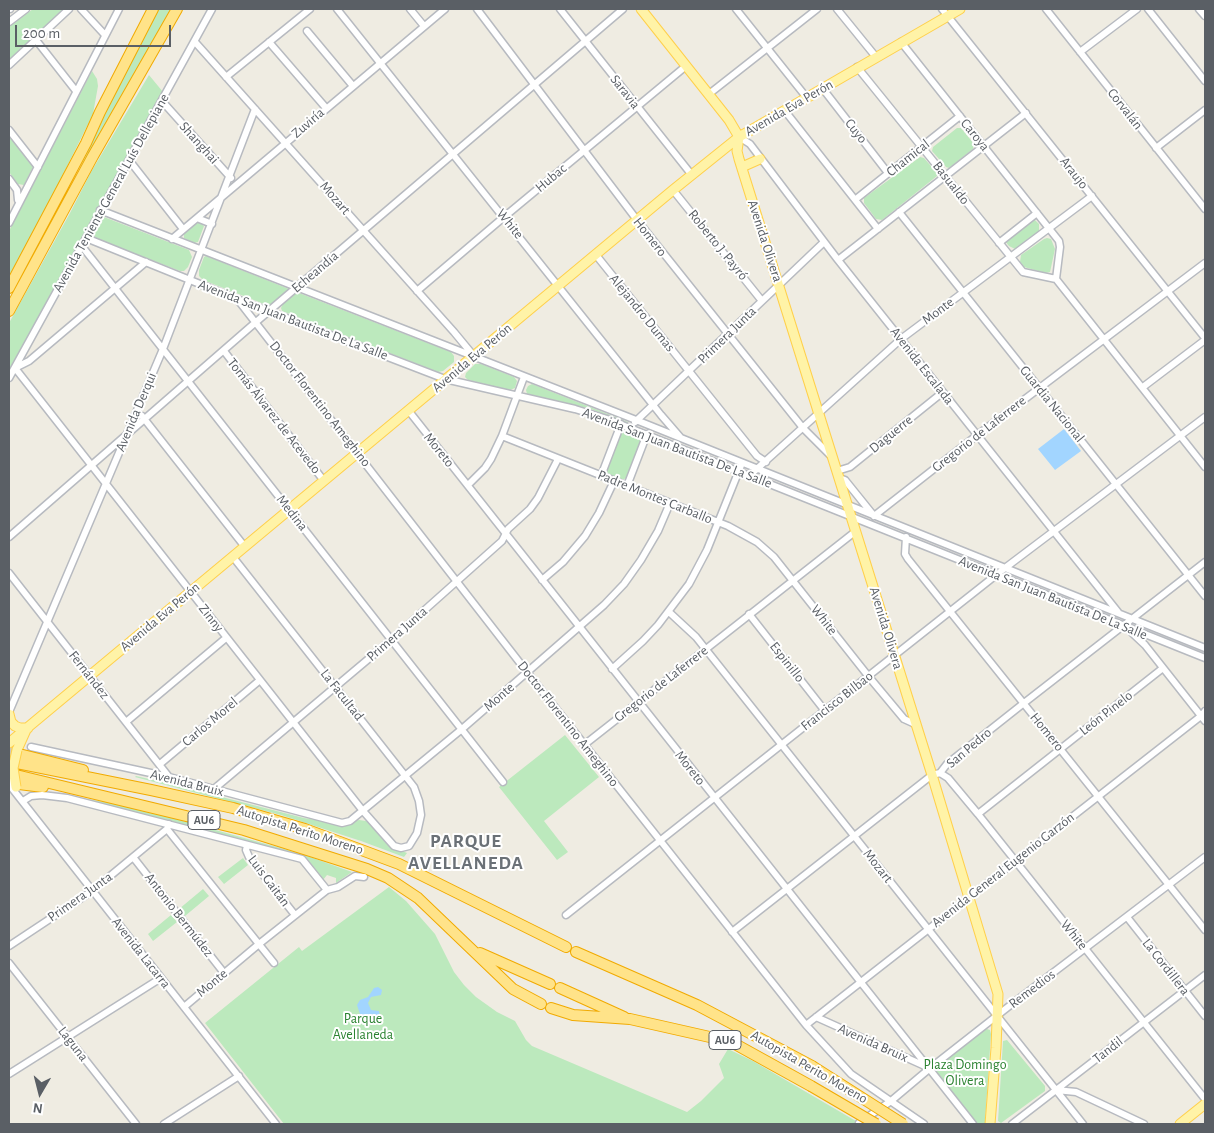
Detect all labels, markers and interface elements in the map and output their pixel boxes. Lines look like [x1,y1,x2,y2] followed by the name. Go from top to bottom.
[18,15,174,47] scale bar
[23,26,60,41] text: 200 m
[606,71,644,113] street label: Saravia
[742,76,836,140] street label: Avenida Eva Perón
[1104,85,1146,133] street label: Corvalán
[49,91,173,295] street label: Avenida Teniente General Luís Dellepiane
[288,104,328,142] street label: Zuviría
[841,115,871,147] street label: Cuyo
[957,115,993,155] street label: Caroya
[176,118,222,168] street label: Shanghai
[883,136,933,180] street label: Chamical
[1056,153,1092,193] street label: Araujo
[929,158,973,208] street label: Basualdo
[532,160,570,196] street label: Hubac
[316,178,354,218] street label: Mozart
[744,198,786,284] street label: Avenida Olivera
[493,206,527,242] street label: White
[684,206,752,284] street label: Roberto J. Payró
[630,214,670,260] street label: Homero
[288,248,342,296] street label: Echeandía
[606,271,678,355] street label: Alejandro Dumas
[196,276,390,364] street label: Avenida San Juan Bautista De La Salle
[919,294,957,328] street label: Monte
[694,303,760,367] street label: Primera Junta
[429,320,515,396] street label: Avenida Eva Perón
[886,324,958,408] street label: Avenida Escalada
[266,338,374,470] street label: Doctor Florentino Ameghino
[224,355,324,477] street label: Tomás Álvarez de Acevedo
[1016,362,1088,446] street label: Guardia Nacional
[112,370,160,454] street label: Avenida Derqui
[929,392,1029,476] street label: Gregorio de Laferrere
[580,404,774,492] street label: Avenida San Juan Bautista De La Salle
[866,411,916,457] street label: Daguerre
[420,429,458,471] street label: Moreto
[595,466,715,528] street label: Padre Montes Carballo
[273,491,311,535] street label: Medina
[956,552,1150,644] street label: Avenida San Juan Bautista De La Salle
[117,579,203,655] street label: Avenida Eva Perón
[865,585,907,671] street label: Avenida Olivera
[195,601,227,635] street label: Zinny
[807,602,841,638] street label: White
[363,603,431,665] street label: Primera Junta
[766,638,808,686] street label: Espinillo
[611,642,711,726] street label: Gregorio de Laferrere
[65,647,113,703] street label: Fernández
[514,658,622,790] street label: Doctor Florentino Ameghino
[317,666,367,724] street label: La Facultad
[798,668,876,734] street label: Francisco Bilbao
[480,679,518,715] street label: Monte
[1076,687,1136,739] street label: León Pinelo
[179,694,241,750] street label: Carlos Morel
[1026,709,1068,755] street label: Homero
[943,724,995,772] street label: San Pedro
[671,747,709,789] street label: Moreto
[149,766,225,800] street label: Avenida Bruix
[235,802,365,858] street label: Autopista Perito Moreno
[928,809,1078,931] street label: Avenida General Eugenio Garzón
[188,810,220,830] road number: AU6
[407,830,525,874] district label: PARQUE AVELLANEDA
[860,846,896,886] street label: Mozart
[244,852,294,910] street label: Luis Gaitán
[44,869,116,925] street label: Primera Junta
[141,870,217,960] street label: Antonio Bermúdez
[108,914,174,992] street label: Avenida Lacarra
[1057,917,1091,953] street label: White
[1139,935,1193,999] street label: La Cordillera
[193,965,231,1001] street label: Monte
[1005,966,1059,1012] street label: Remedios
[333,1011,393,1044] park label: Parque Avellaneda
[835,1020,911,1066] street label: Avenida Bruix
[54,1023,92,1065] street label: Laguna
[748,1027,870,1107] street label: Autopista Perito Moreno
[709,1030,741,1050] road number: AU6
[1090,1033,1126,1067] street label: Tandil
[923,1057,1007,1090] park label: Plaza Domingo Olivera
[15,1068,65,1118] north arrow
[32,1100,44,1115] text: N

